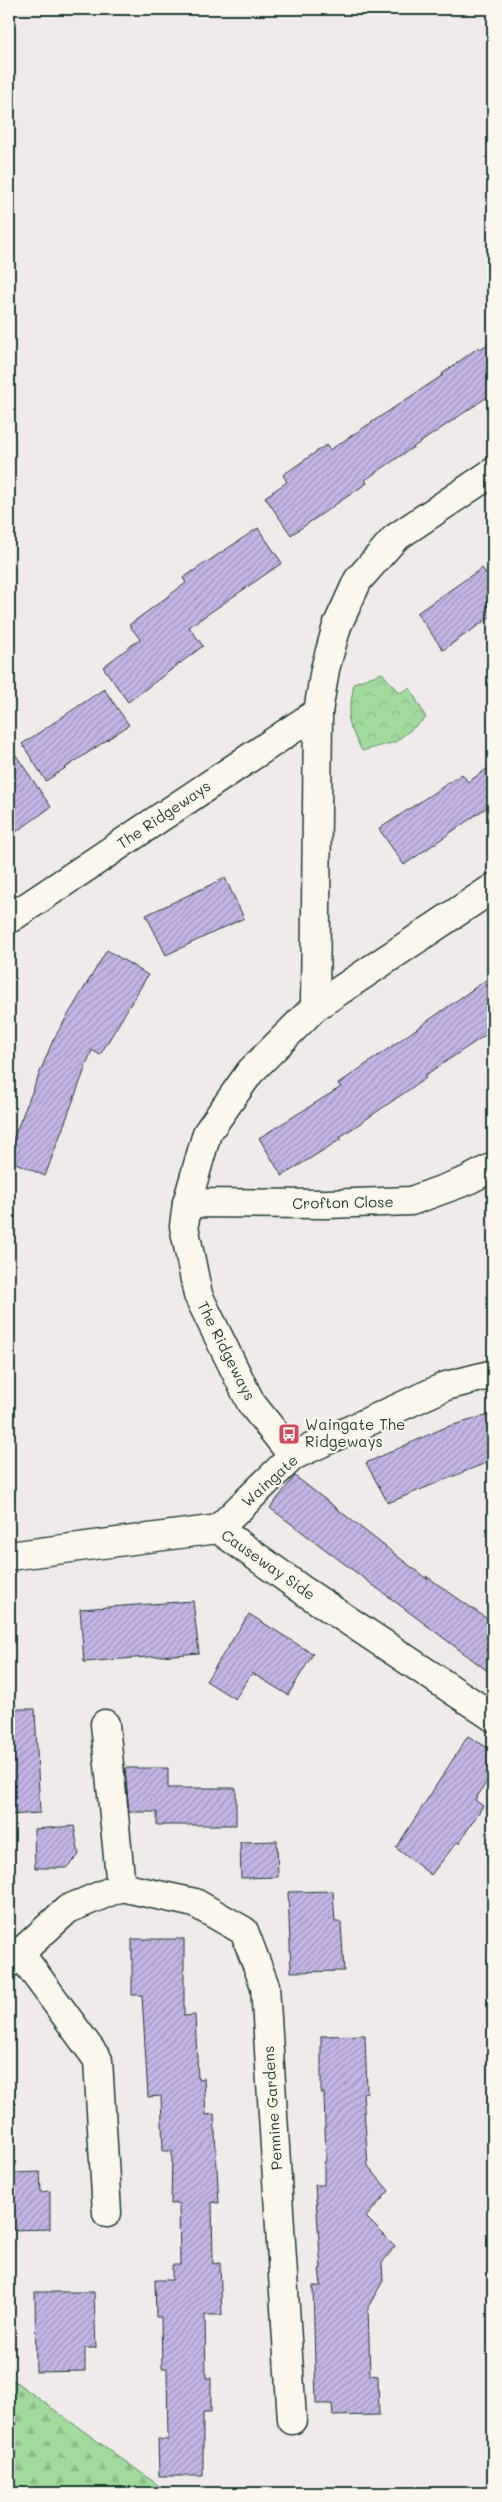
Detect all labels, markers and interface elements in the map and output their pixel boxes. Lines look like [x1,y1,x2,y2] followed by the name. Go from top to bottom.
[113,775,214,853] street label: The Ridgeways
[292,1191,394,1213] street label: Crofton Close
[193,1298,260,1404] street label: The Ridgeways
[305,1414,405,1451] place label: Waingate The Ridgeways
[277,1422,301,1446] bus stop icon: Waingate The Ridgeways
[237,1450,302,1511] street label: Waingate
[218,1524,319,1604] street label: Causeway Side
[258,2045,286,2171] street label: Pennine Gardens

